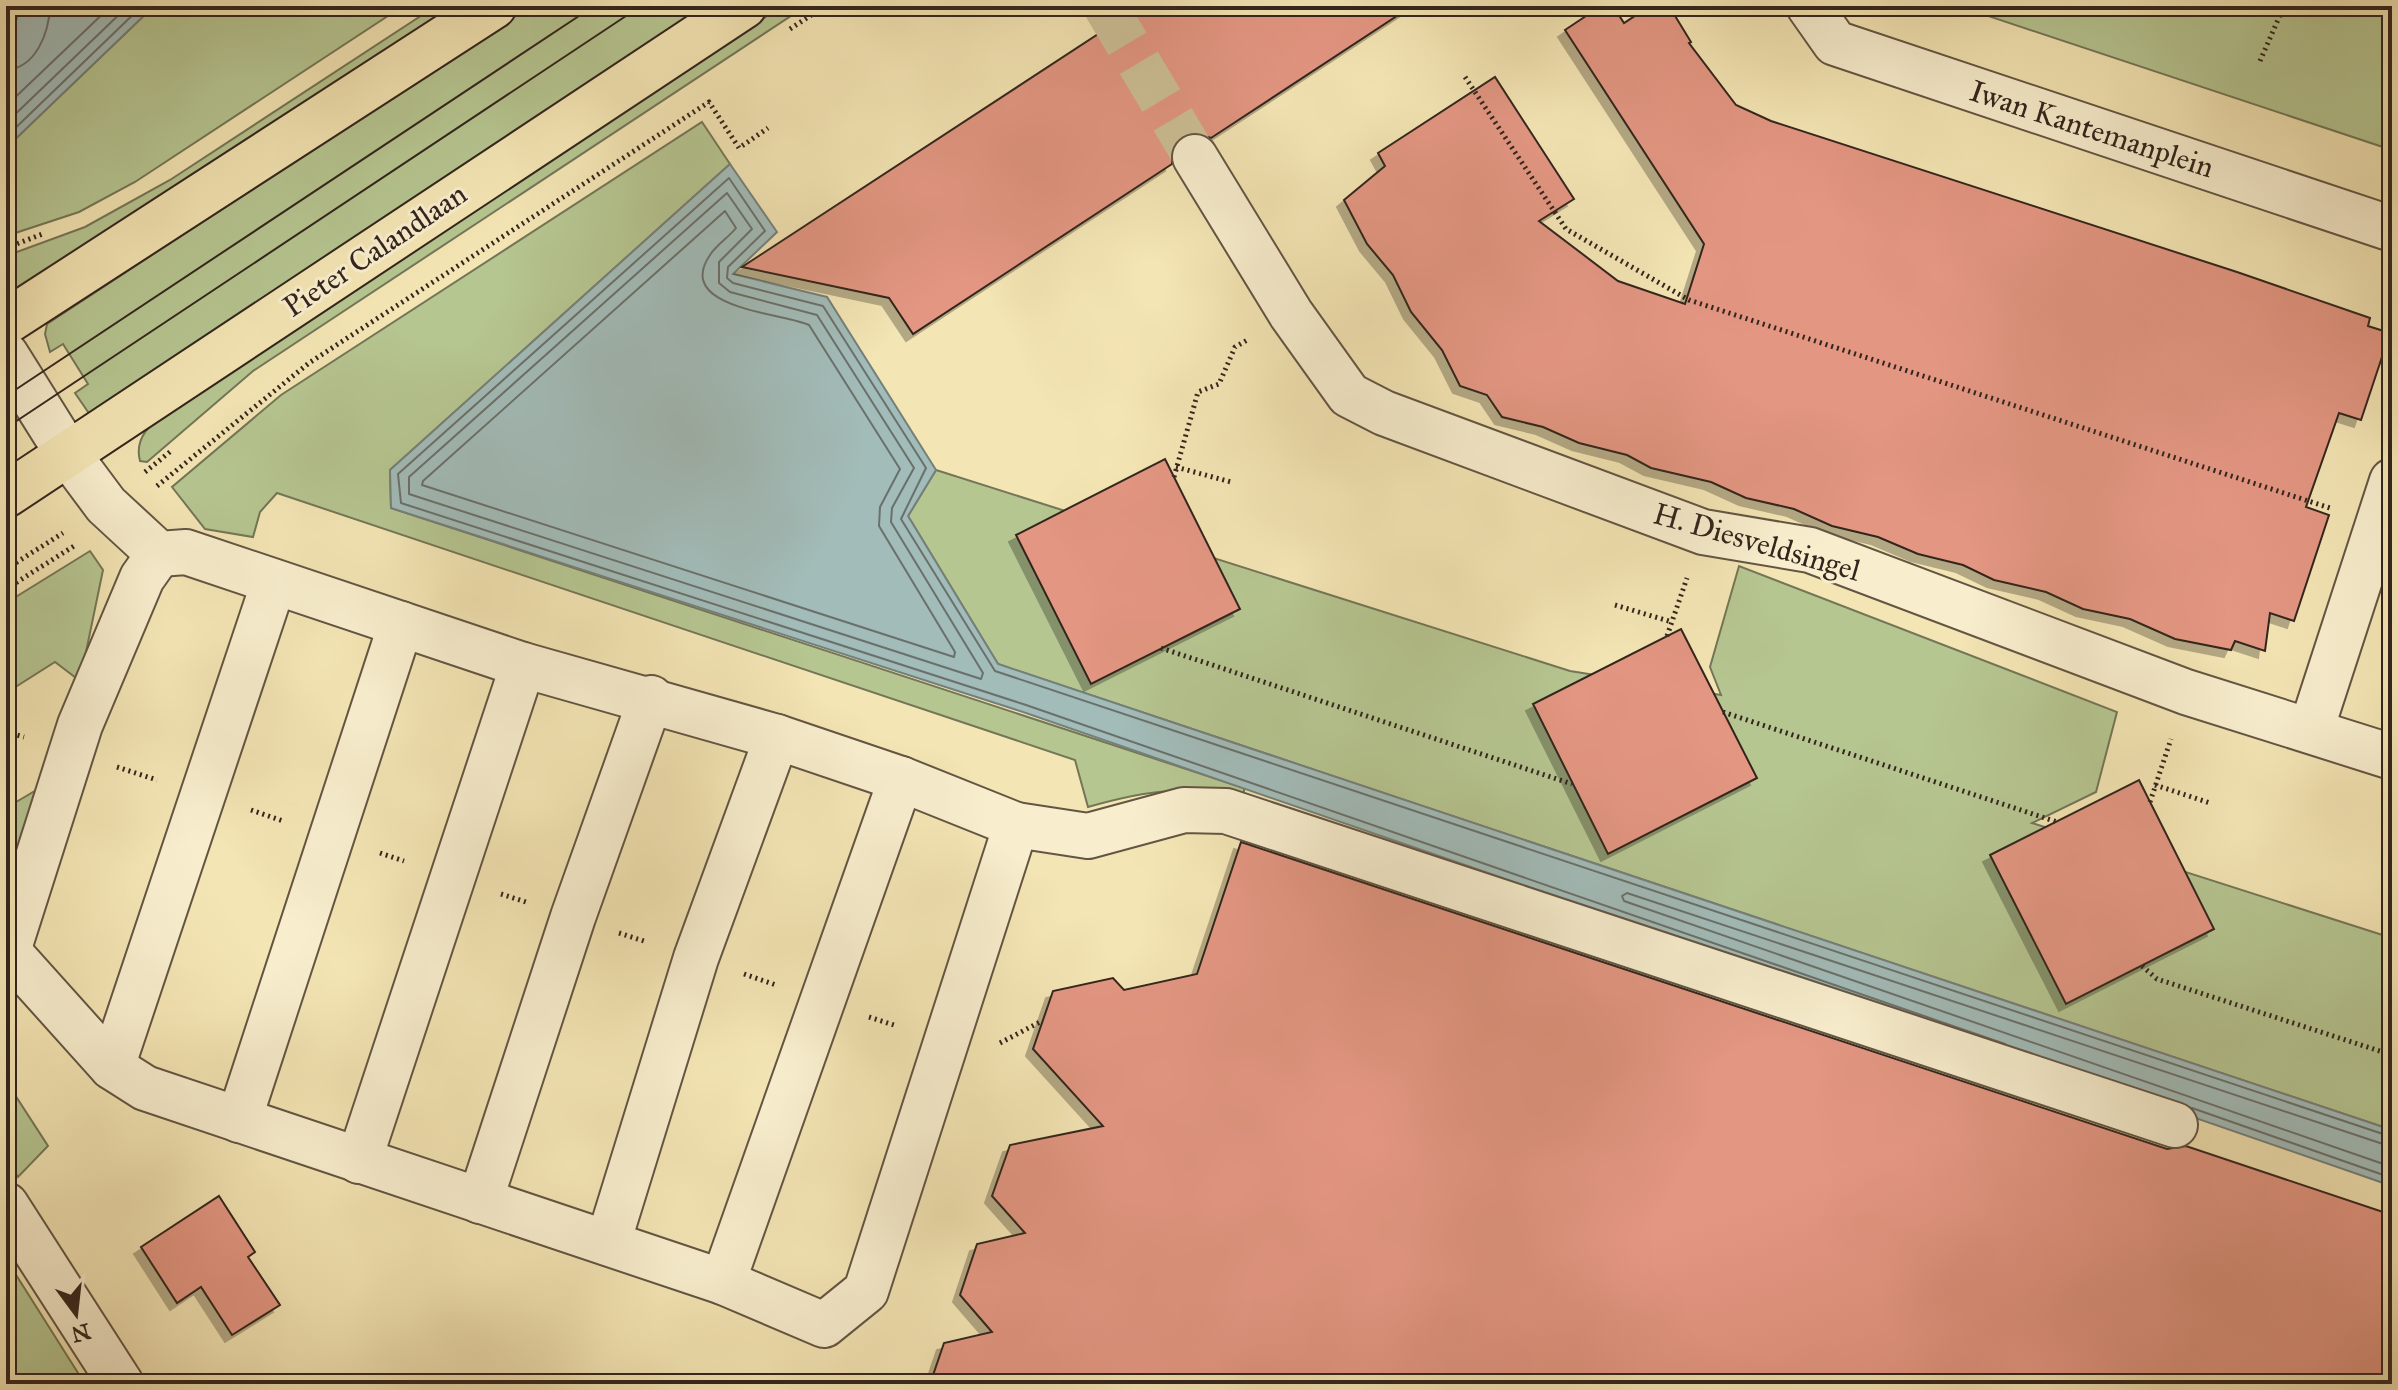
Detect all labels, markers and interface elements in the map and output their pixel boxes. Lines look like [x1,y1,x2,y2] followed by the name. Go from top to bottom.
[1966,73,2218,185] street label: Iwan Kantemanplein
[276,175,474,325] street label: Pieter Calandlaan
[1649,495,1865,589] street label: H. Diesveldsingel
[36,1274,116,1354] north arrow
[68,1317,94,1348] text: N

